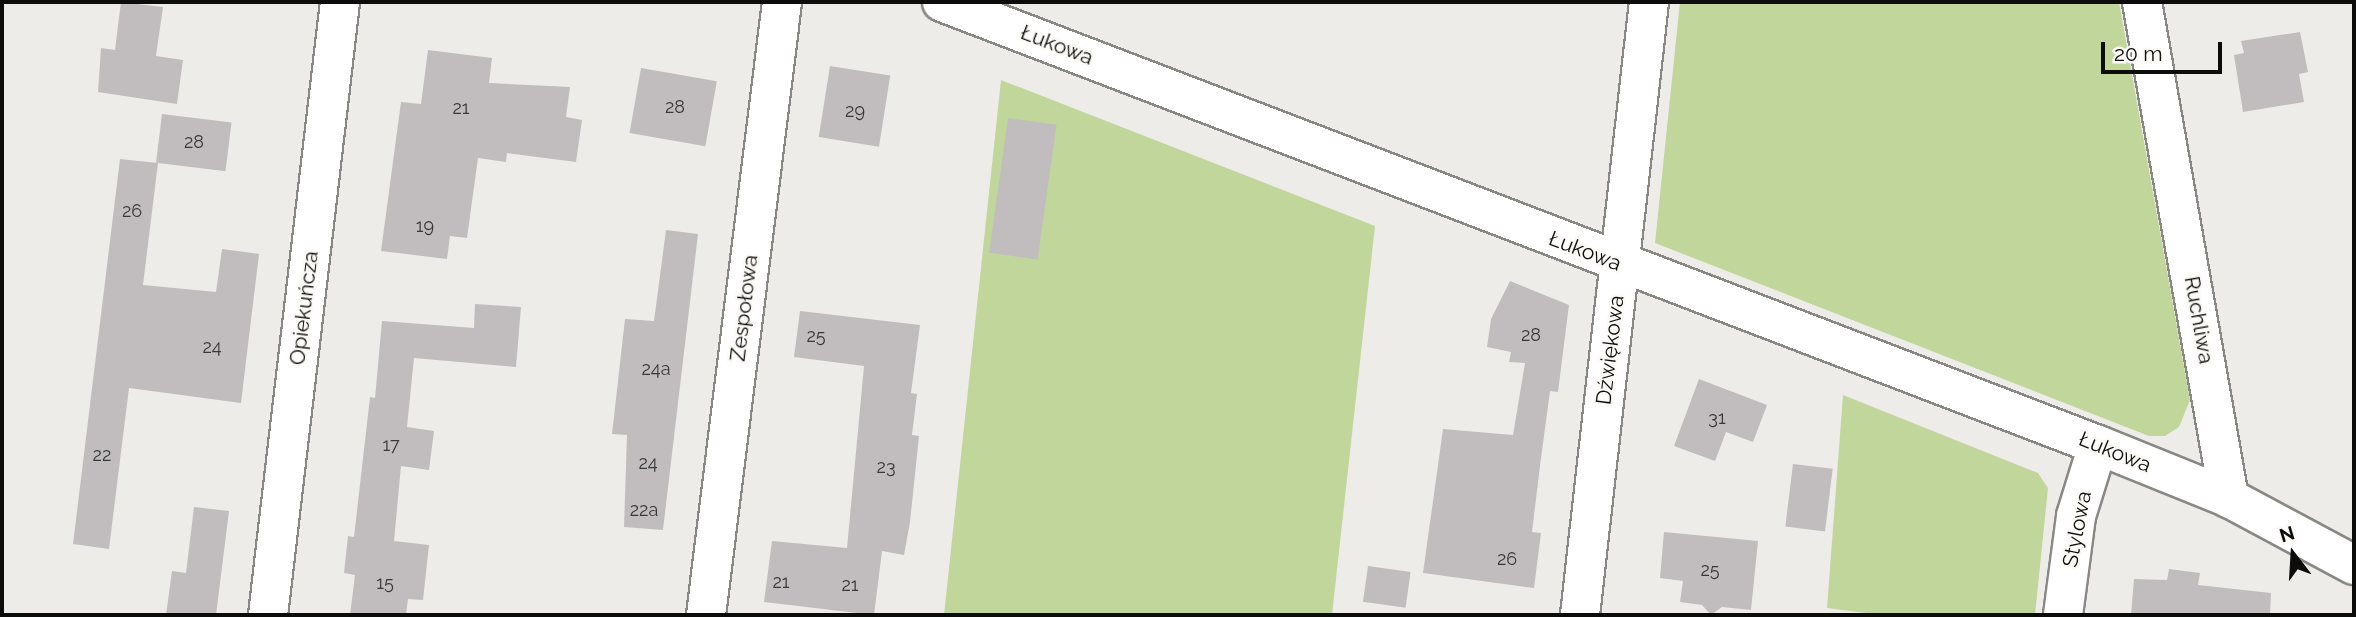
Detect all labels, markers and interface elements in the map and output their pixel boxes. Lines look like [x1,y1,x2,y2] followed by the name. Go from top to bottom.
[1017,20,1097,70] street label: Łukowa
[2104,28,2225,72] scale bar
[2114,41,2162,66] text: 20 m
[665,96,685,118] house number: 28
[452,97,470,119] house number: 21
[845,100,865,122] house number: 29
[184,131,204,153] house number: 28
[122,200,142,222] house number: 26
[416,215,434,237] house number: 19
[1545,226,1625,276] street label: Łukowa
[285,250,323,366] street label: Opiekuńcza
[725,253,763,363] street label: Zespołowa
[2179,274,2219,366] street label: Ruchliwa
[1591,294,1629,406] street label: Dźwiękowa
[1521,324,1541,346] house number: 28
[806,325,826,347] house number: 25
[202,336,222,358] house number: 24
[641,358,671,380] house number: 24a
[1708,407,1726,429] house number: 31
[2075,426,2155,478] street label: Łukowa
[382,434,400,456] house number: 17
[93,444,111,466] house number: 22
[638,452,658,474] house number: 24
[877,456,895,478] house number: 23
[2057,489,2097,569] street label: Stylowa
[630,499,658,521] house number: 22a
[2258,519,2328,589] north arrow
[2277,521,2297,547] text: N
[1497,548,1517,570] house number: 26
[1700,559,1720,581] house number: 25
[772,571,790,593] house number: 21
[376,572,394,594] house number: 15
[841,574,859,596] house number: 21

